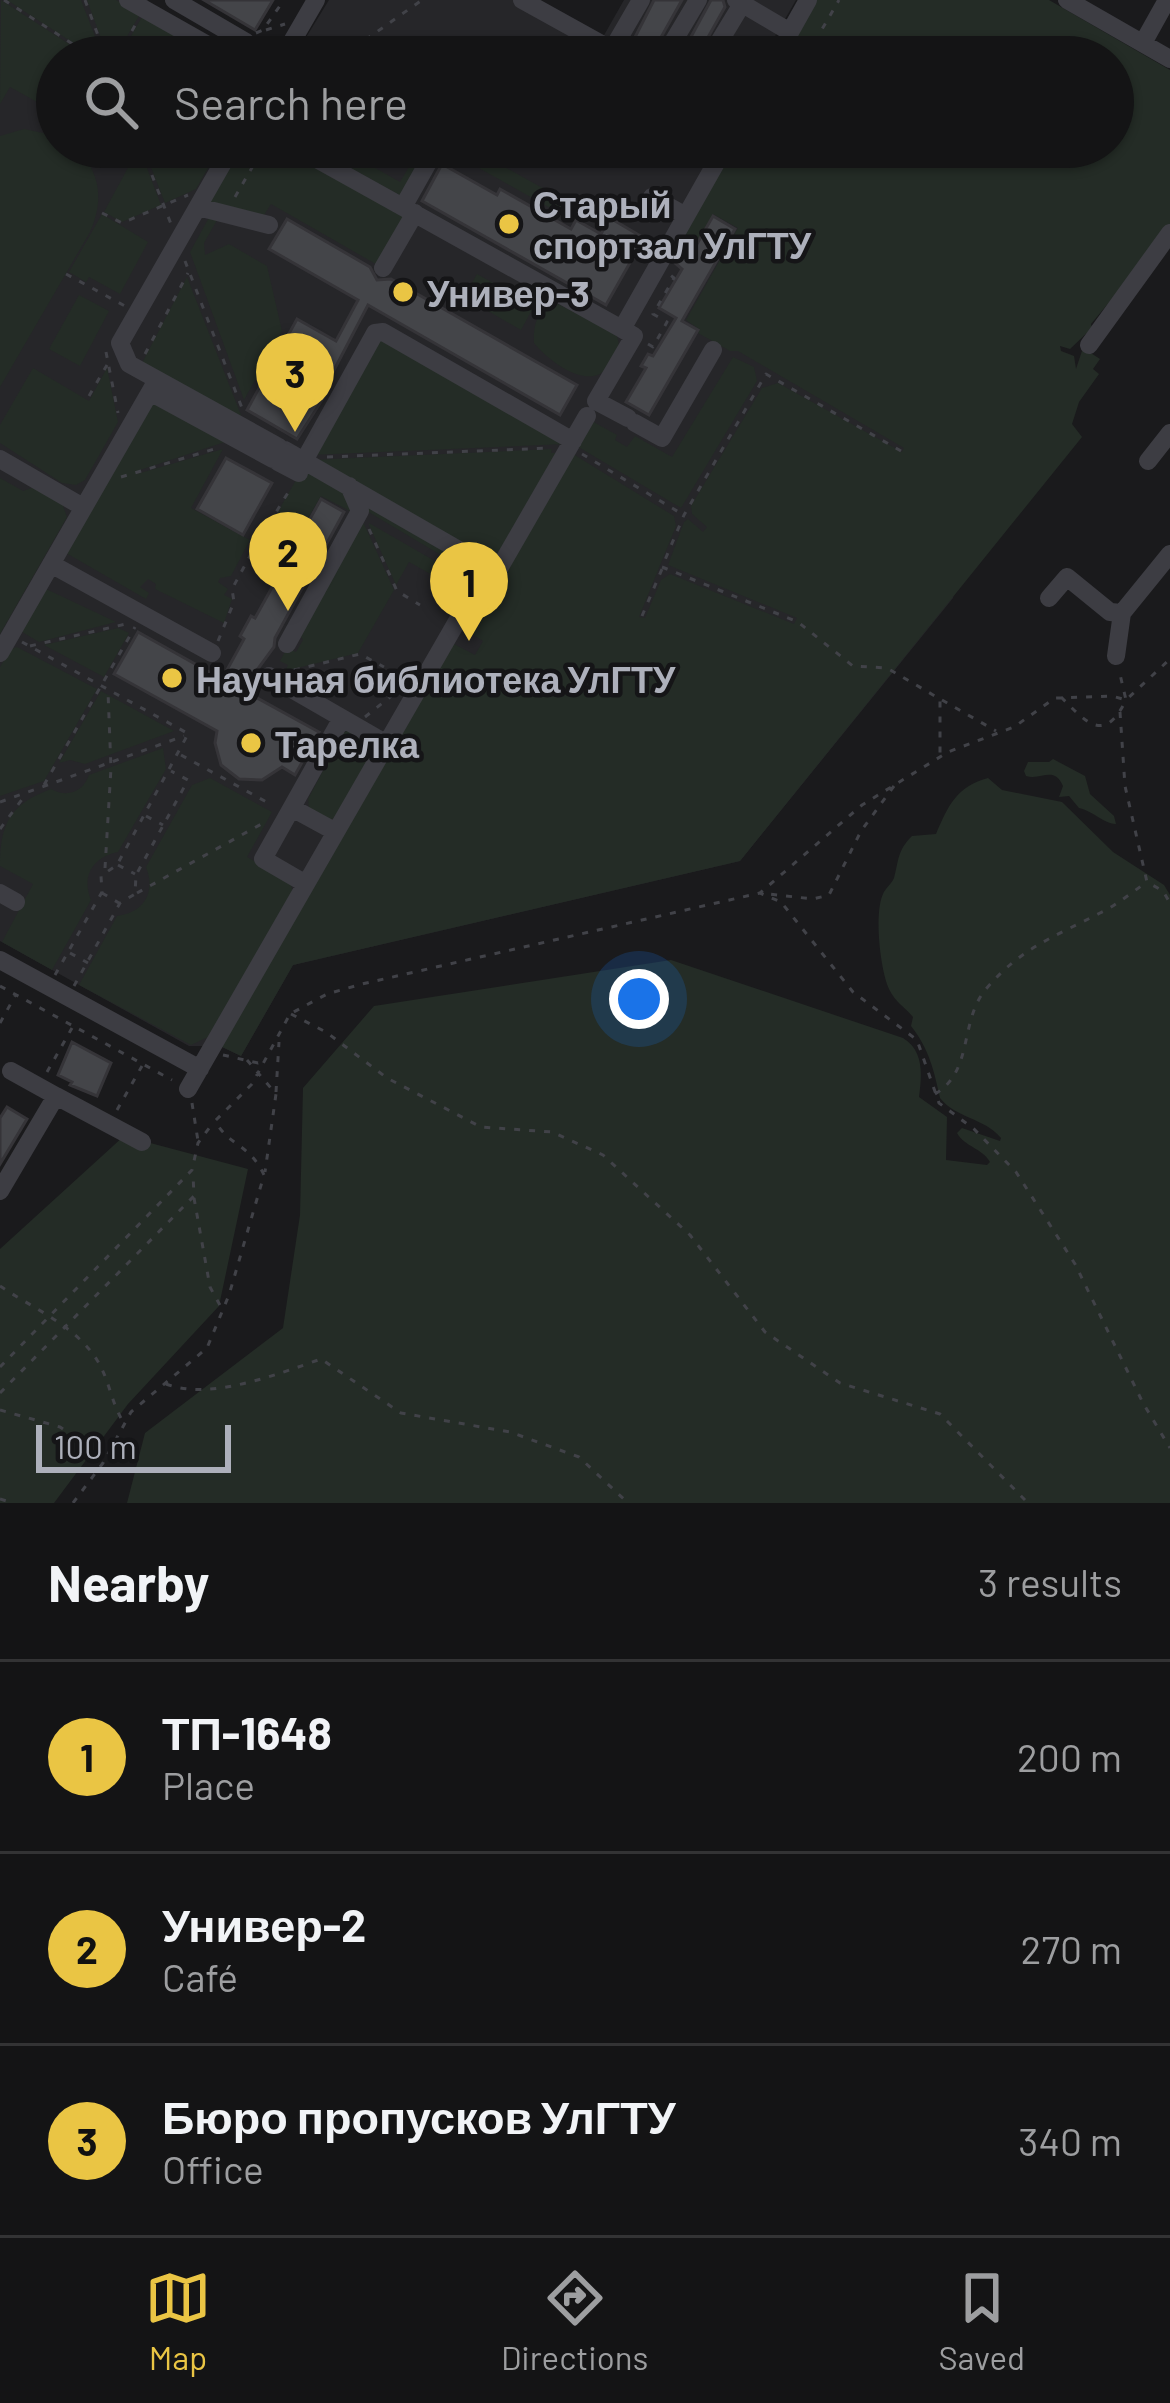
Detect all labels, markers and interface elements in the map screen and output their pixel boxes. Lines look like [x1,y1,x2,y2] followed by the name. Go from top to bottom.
[36,36,1134,168] search box
[78,69,144,135] icon: search
[174,75,408,129] text: Search here
[533,182,812,267] place label: Старый спортзал УлГТУ
[496,211,522,237] marker: Старый спортзал УлГТУ
[427,271,590,315] place label: Универ-3
[390,279,416,305] marker: Универ-3
[256,333,334,432] pin: 3
[249,512,327,611] pin: 2
[430,542,508,641] pin: 1
[196,657,676,701] place label: Научная библиотека УлГТУ
[159,665,185,691] marker: Научная библиотека УлГТУ
[275,722,420,766] place label: Тарелка
[238,730,264,756] marker: Тарелка
[609,969,669,1029] your location
[36,1419,231,1472] scale bar
[54,1426,137,1466] text: 100 m
[48,1551,209,1612] text: Nearby
[978,1558,1122,1605] text: 3 results
[162,1705,332,1759] text: ТП-1648
[80,1733,94,1780] text: 1
[1017,1733,1122,1780] text: 200 m
[162,1761,255,1808] text: Place
[162,1897,366,1951] text: Универ-2
[76,1925,98,1972] text: 2
[1021,1925,1122,1972] text: 270 m
[162,1953,238,2000] text: Café
[162,2089,676,2143] text: Бюро пропусков УлГТУ
[76,2117,98,2164] text: 3
[1018,2117,1122,2164] text: 340 m
[162,2145,264,2192] text: Office
[145,2265,211,2377] tab: Map
[501,2265,648,2377] tab: Directions
[938,2265,1025,2377] tab: Saved

